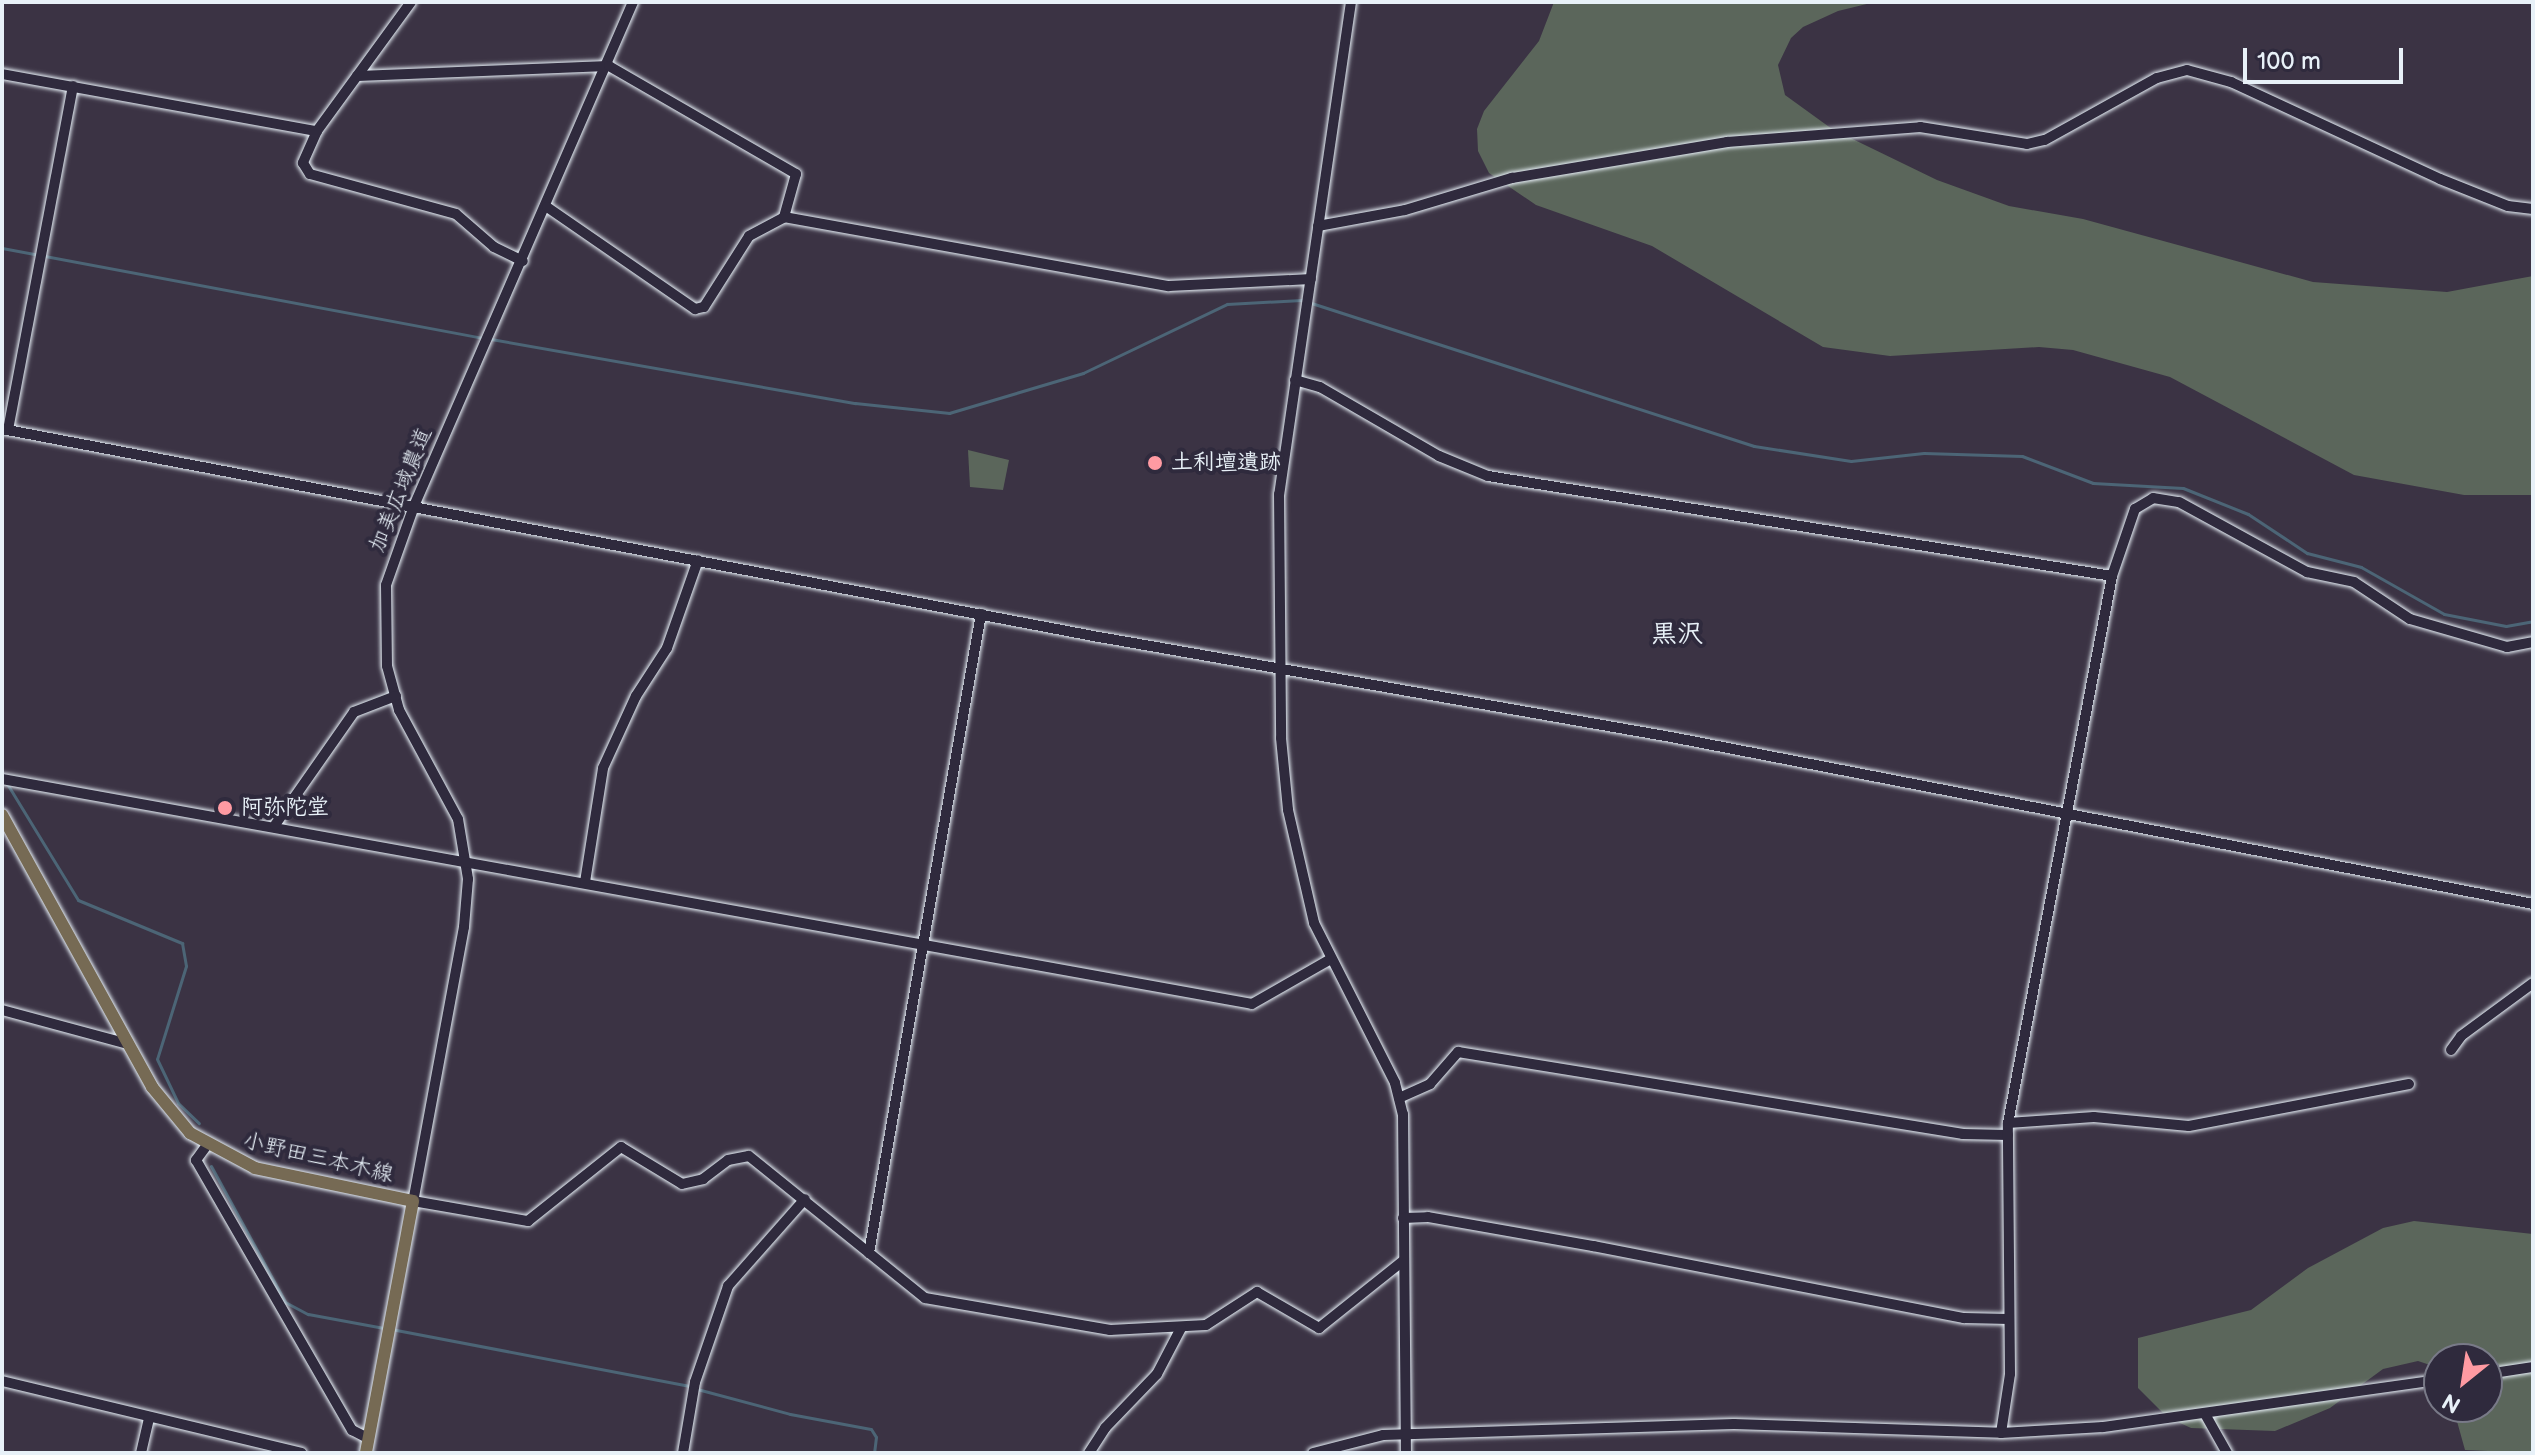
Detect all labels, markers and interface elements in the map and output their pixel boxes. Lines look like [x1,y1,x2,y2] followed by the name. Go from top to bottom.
[2247,32,2407,82] scale bar
[2257,47,2321,76] text: 100 m
[364,424,438,556] street label: 加美広域農道
[1171,450,1281,476] place label: 土利壇遺跡
[1146,454,1164,472] marker: 土利壇遺跡
[1651,619,1703,651] district label: 黒沢
[241,795,329,821] place label: 阿弥陀堂
[216,799,234,817] marker: 阿弥陀堂
[240,1128,396,1188] street label: 小野田三本木線
[2423,1343,2503,1423] north arrow
[2438,1387,2466,1418] text: N

